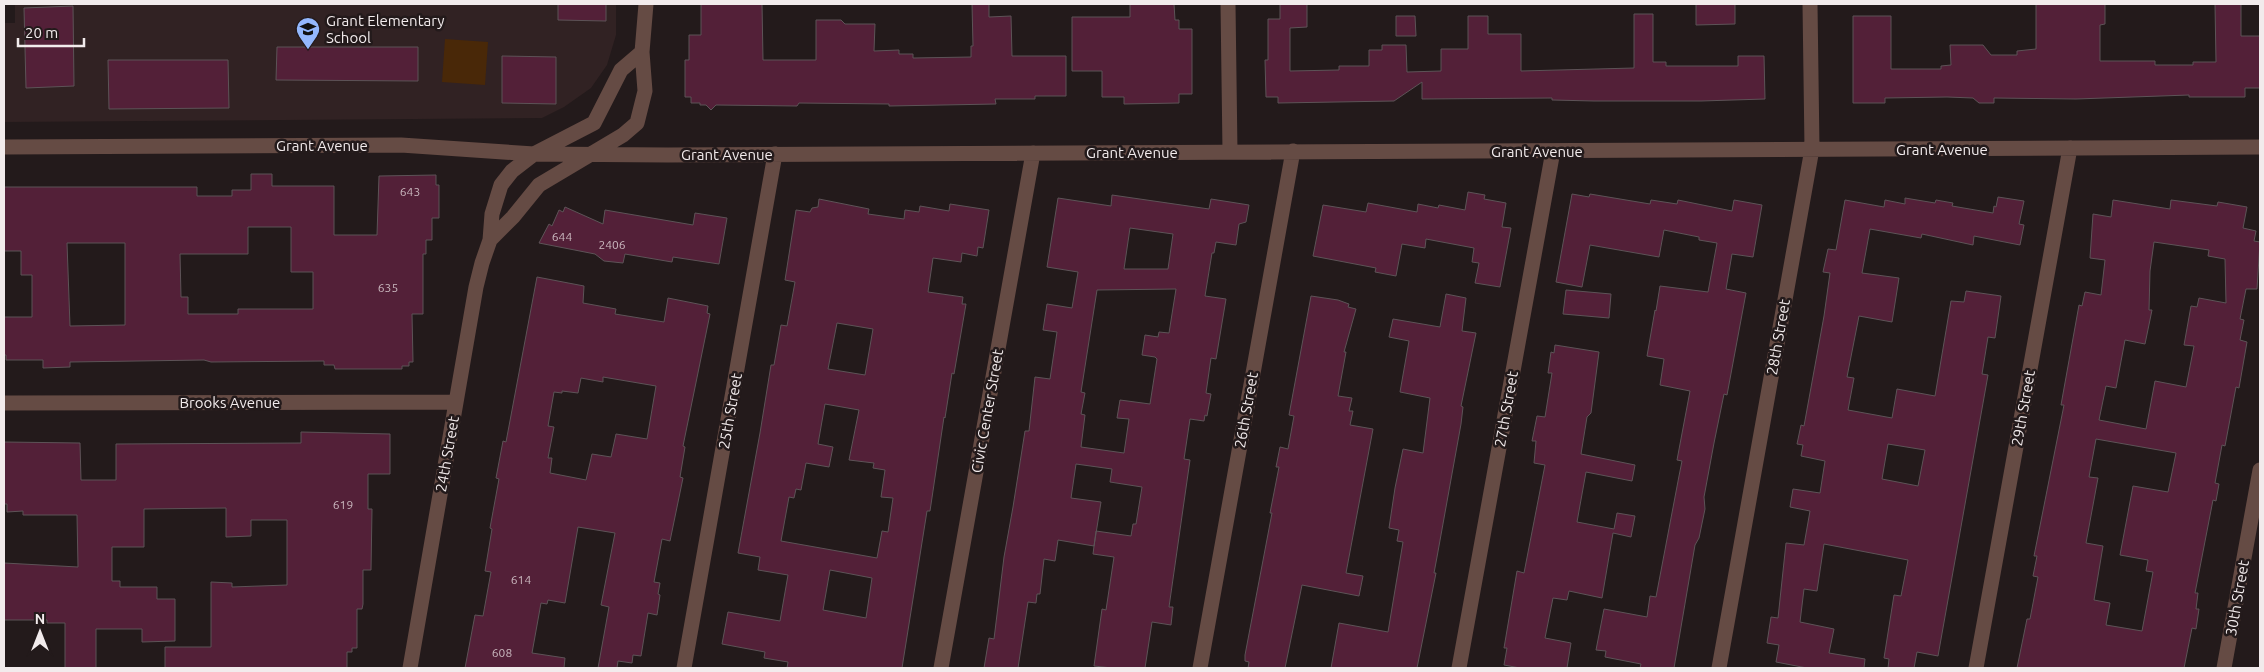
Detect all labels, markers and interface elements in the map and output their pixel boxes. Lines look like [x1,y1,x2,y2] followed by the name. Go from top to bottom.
[326,12,444,46] place label: Grant Elementary School
[18,15,84,47] scale bar
[295,16,321,50] school or university icon: Grant Elementary School
[25,24,58,41] text: 20 m
[276,137,368,154] street label: Grant Avenue
[1896,141,1988,158] street label: Grant Avenue
[1491,143,1583,160] street label: Grant Avenue
[1086,144,1178,161] street label: Grant Avenue
[681,146,773,163] street label: Grant Avenue
[400,185,420,198] house number: 643
[552,230,572,243] house number: 644
[598,238,626,251] house number: 2406
[378,281,398,294] house number: 635
[1763,298,1793,376] street label: 28th Street
[968,348,1006,474] street label: Civic Center Street
[2008,369,2038,447] street label: 29th Street
[1491,370,1521,448] street label: 27th Street
[1231,371,1261,449] street label: 26th Street
[715,372,745,450] street label: 25th Street
[180,394,280,411] street label: Brooks Avenue
[432,415,462,493] street label: 24th Street
[333,498,353,511] house number: 619
[2222,559,2252,637] street label: 30th Street
[511,573,531,586] house number: 614
[15,607,65,657] north arrow
[35,611,45,627] text: N
[492,646,512,659] house number: 608

